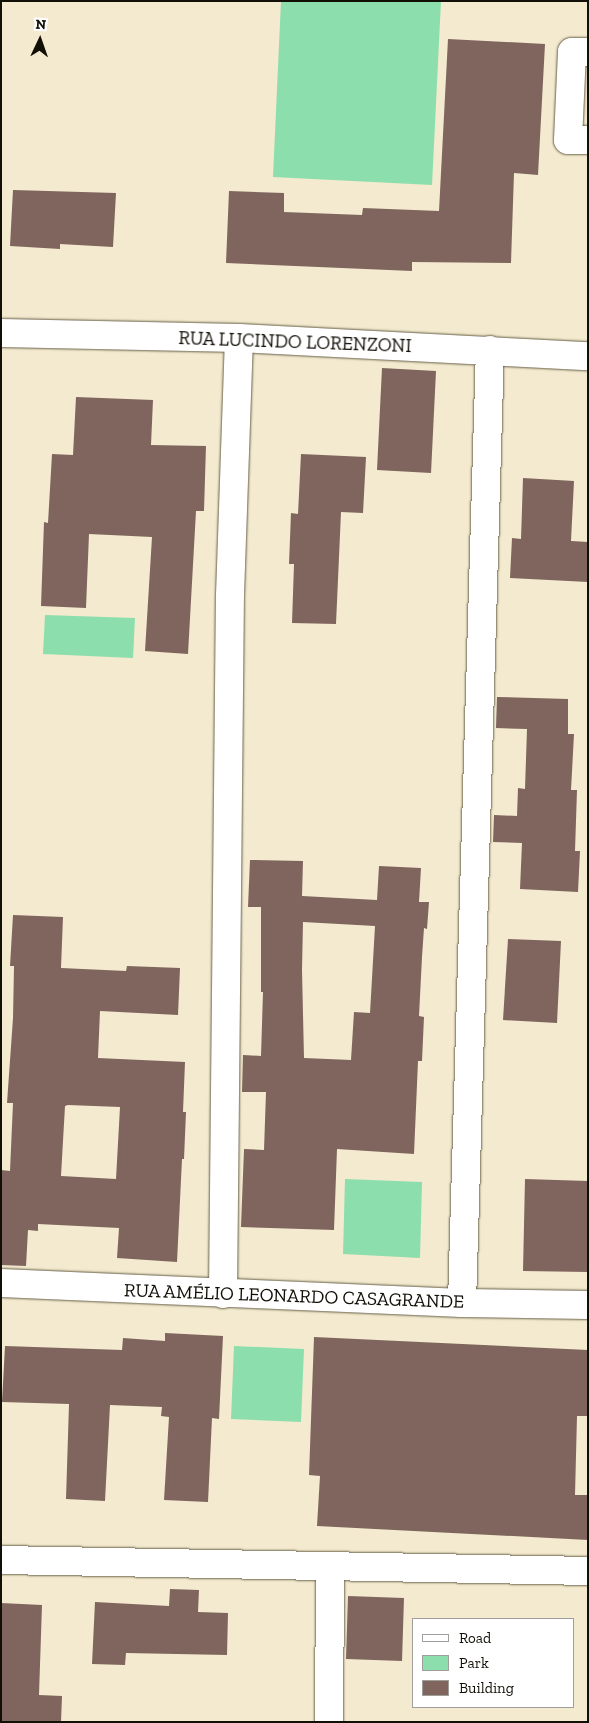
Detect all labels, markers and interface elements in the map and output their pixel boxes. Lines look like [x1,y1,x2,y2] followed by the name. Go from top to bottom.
[15,15,65,65] north arrow
[35,16,47,33] text: N
[178,327,412,357] street label: RUA LUCINDO LORENZONI
[123,1279,465,1313] street label: RUA AMÉLIO LEONARDO CASAGRANDE
[412,1618,574,1708] legend
[459,1629,491,1647] text: Road
[459,1654,489,1672] text: Park
[459,1679,514,1697] text: Building

